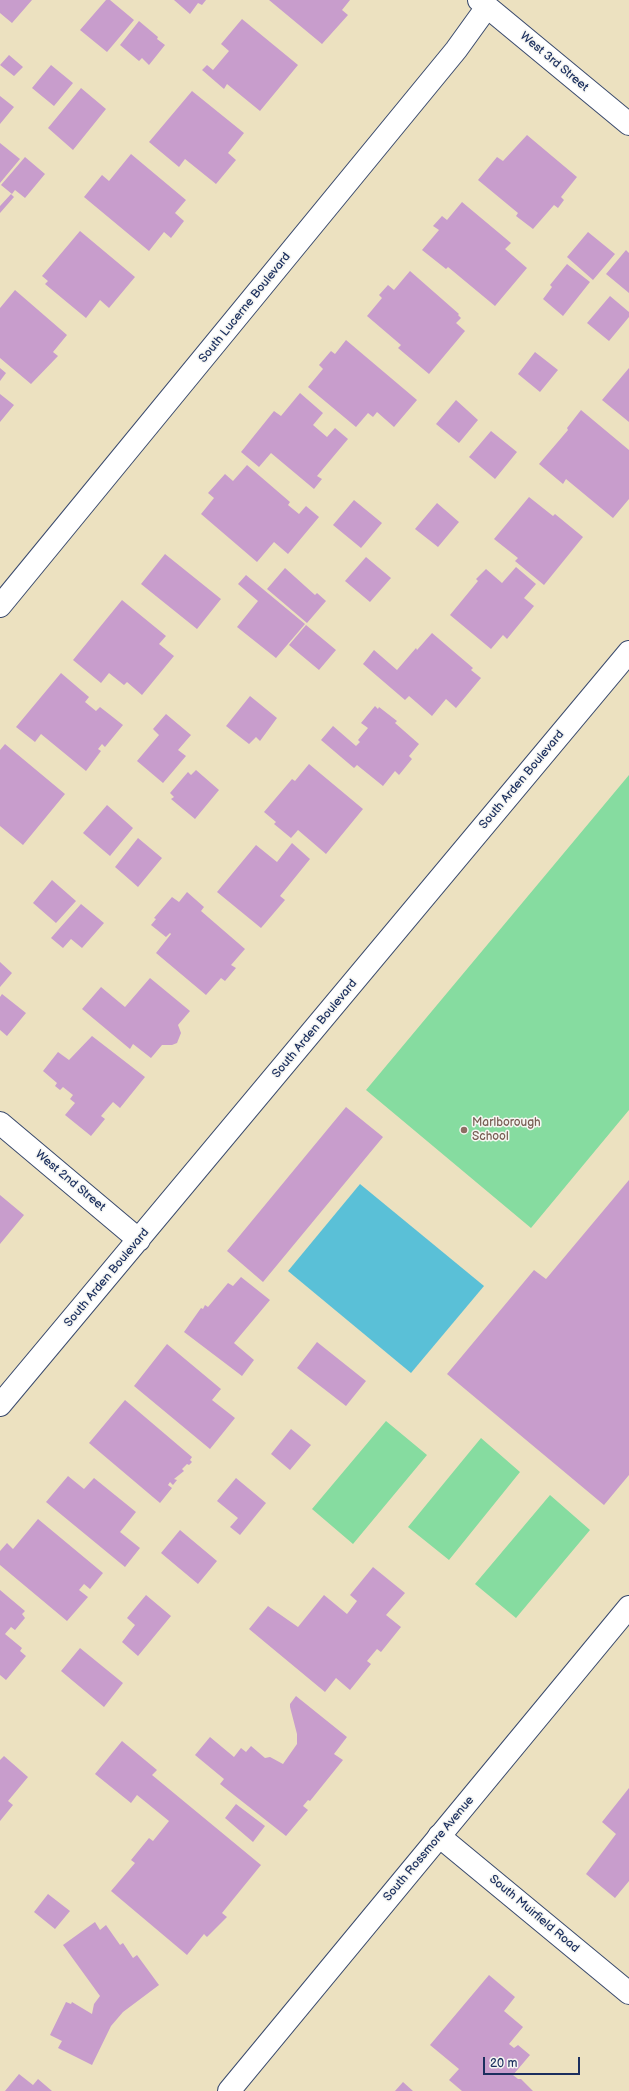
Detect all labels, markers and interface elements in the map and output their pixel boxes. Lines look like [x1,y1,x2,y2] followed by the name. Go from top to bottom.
[517,29,591,95] street label: West 3rd Street
[196,250,294,366] street label: South Lucerne Boulevard
[477,728,567,832] street label: South Arden Boulevard
[270,977,360,1081] street label: South Arden Boulevard
[472,1116,541,1144] place label: Marlborough School
[459,1125,469,1135] marker: Marlborough School
[32,1147,108,1215] street label: West 2nd Street
[62,1226,152,1330] street label: South Arden Boulevard
[381,1793,477,1905] street label: South Rossmore Avenue
[486,1872,582,1956] street label: South Muirfield Road
[485,2049,582,2075] scale bar
[490,2056,517,2071] text: 20 m

